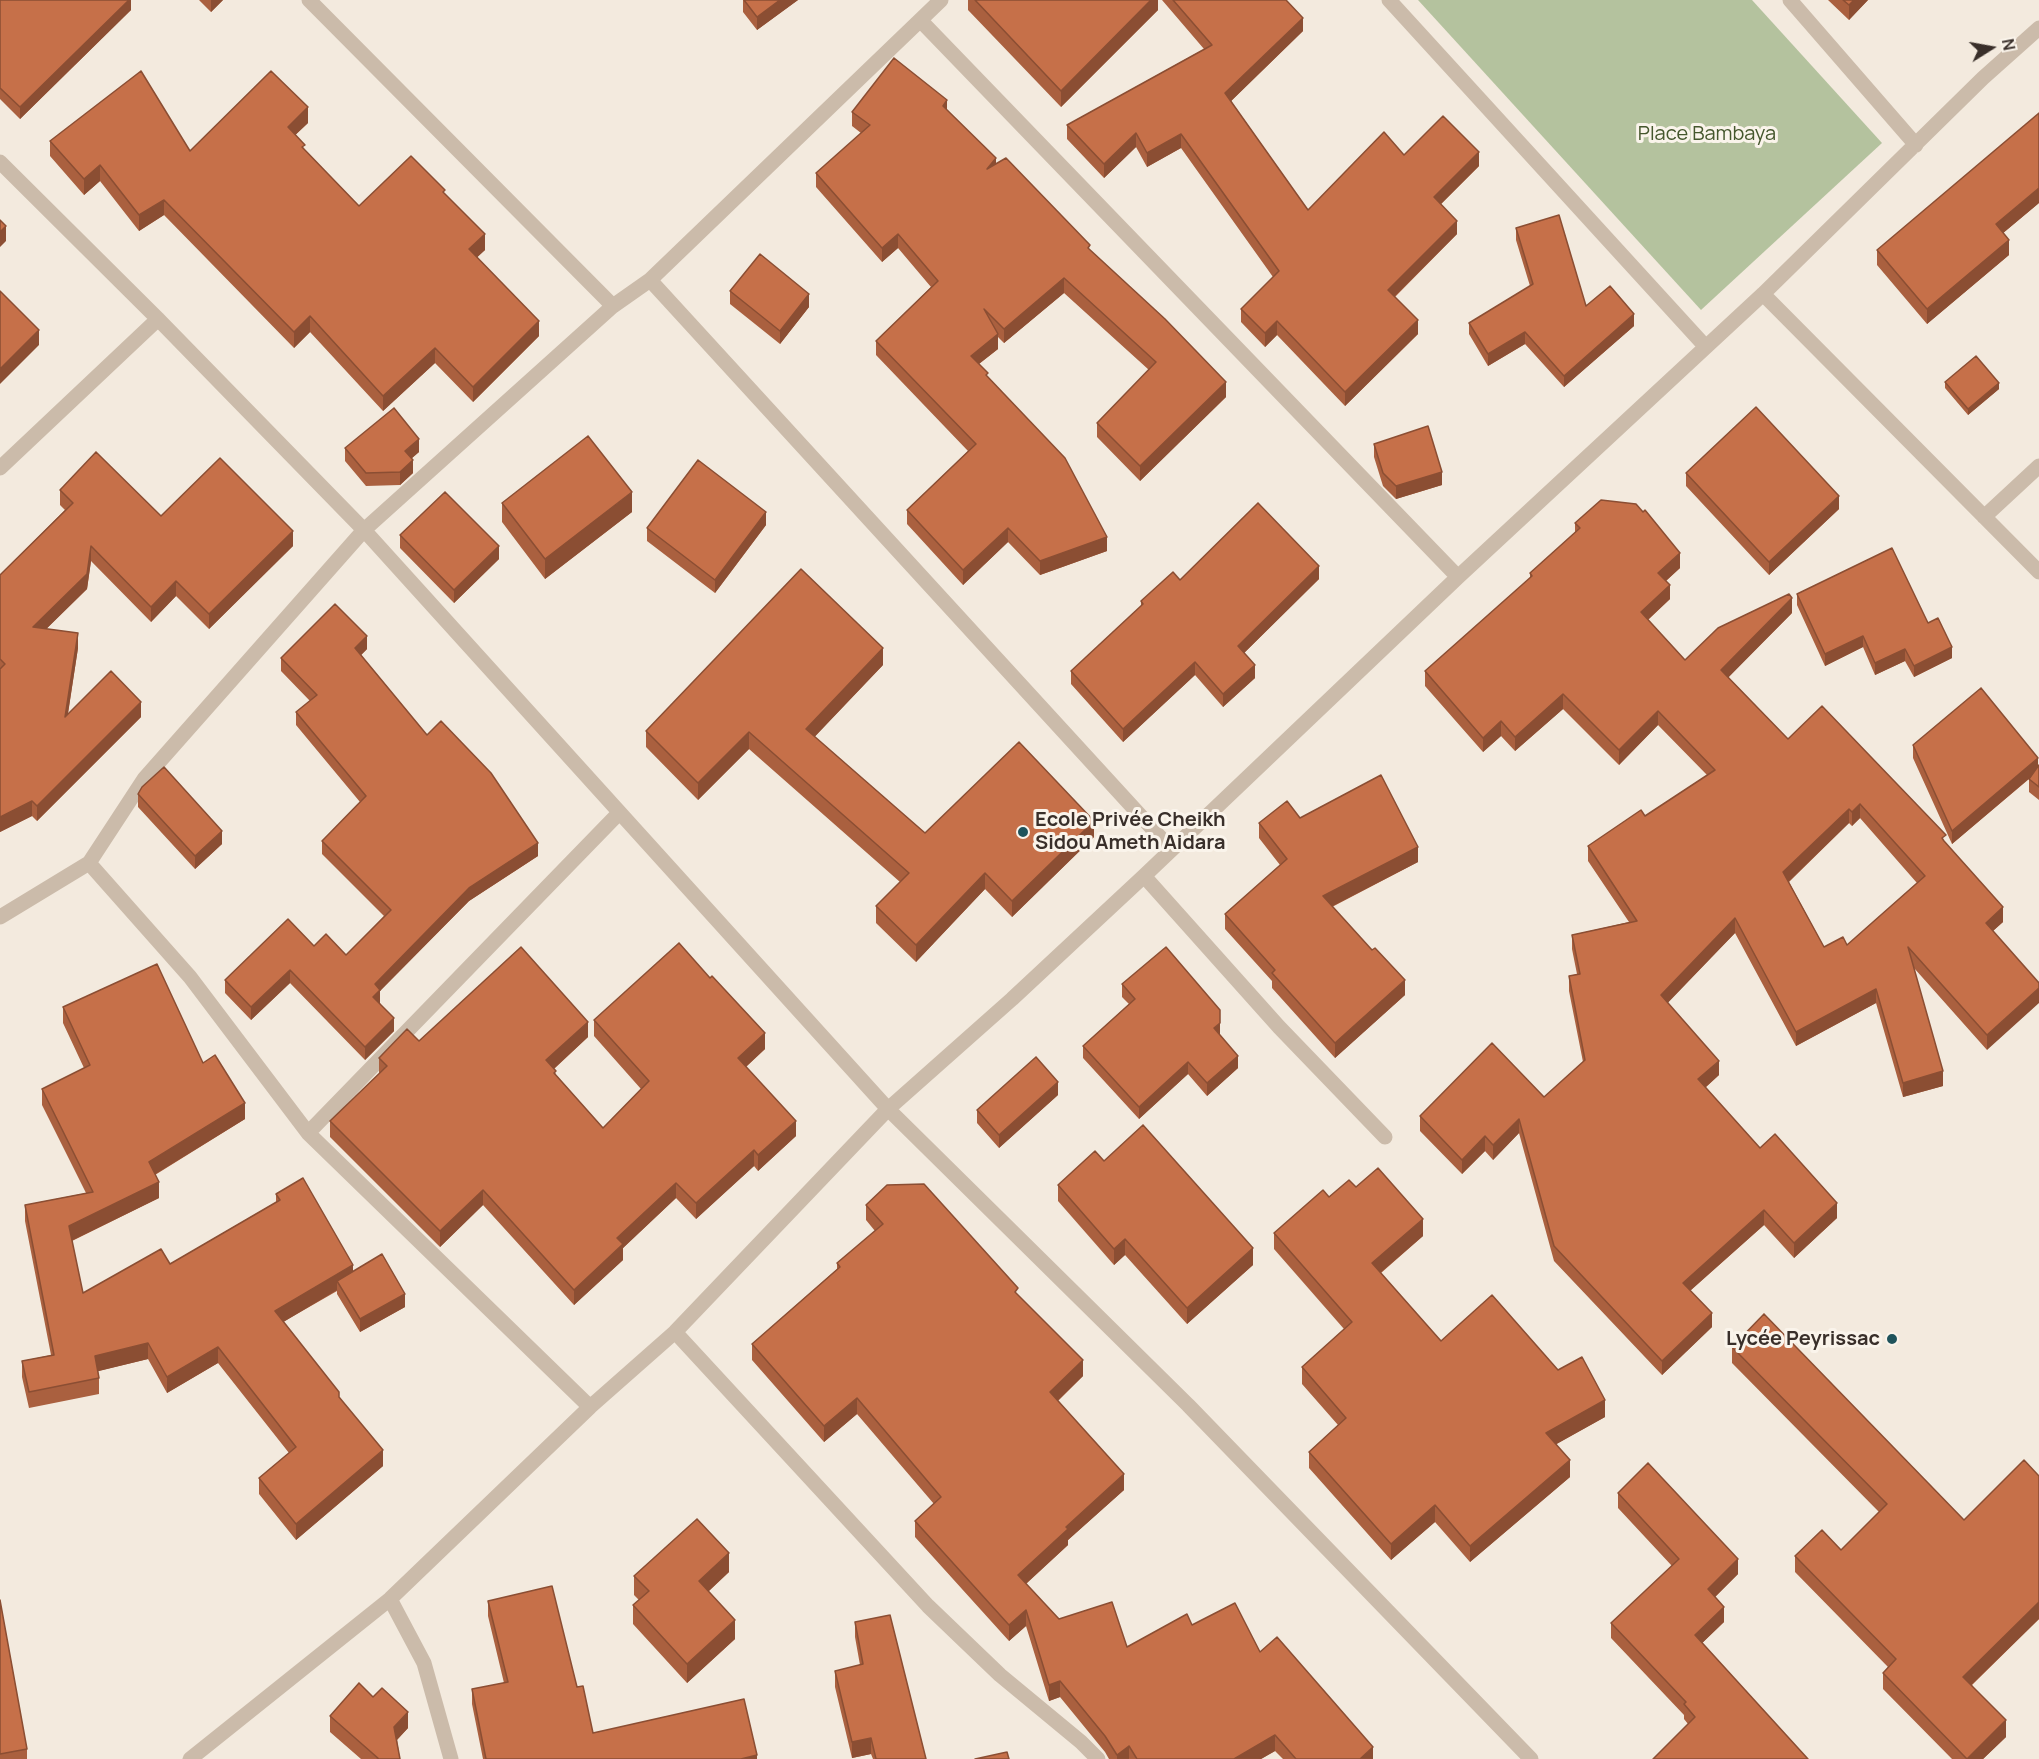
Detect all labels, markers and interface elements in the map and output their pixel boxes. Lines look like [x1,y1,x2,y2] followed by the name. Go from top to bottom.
[1961,18,2021,78] north arrow
[1997,37,2021,52] text: N
[1638,122,1776,146] park label: Place Bambaya
[1035,808,1226,855] place label: Ecole Privée Cheikh Sidou Ameth Aidara
[1016,825,1030,839] marker: Ecole Privée Cheikh Sidou Ameth Aidara
[1726,1327,1880,1351] place label: Lycée Peyrissac
[1885,1332,1899,1346] marker: Lycée Peyrissac

